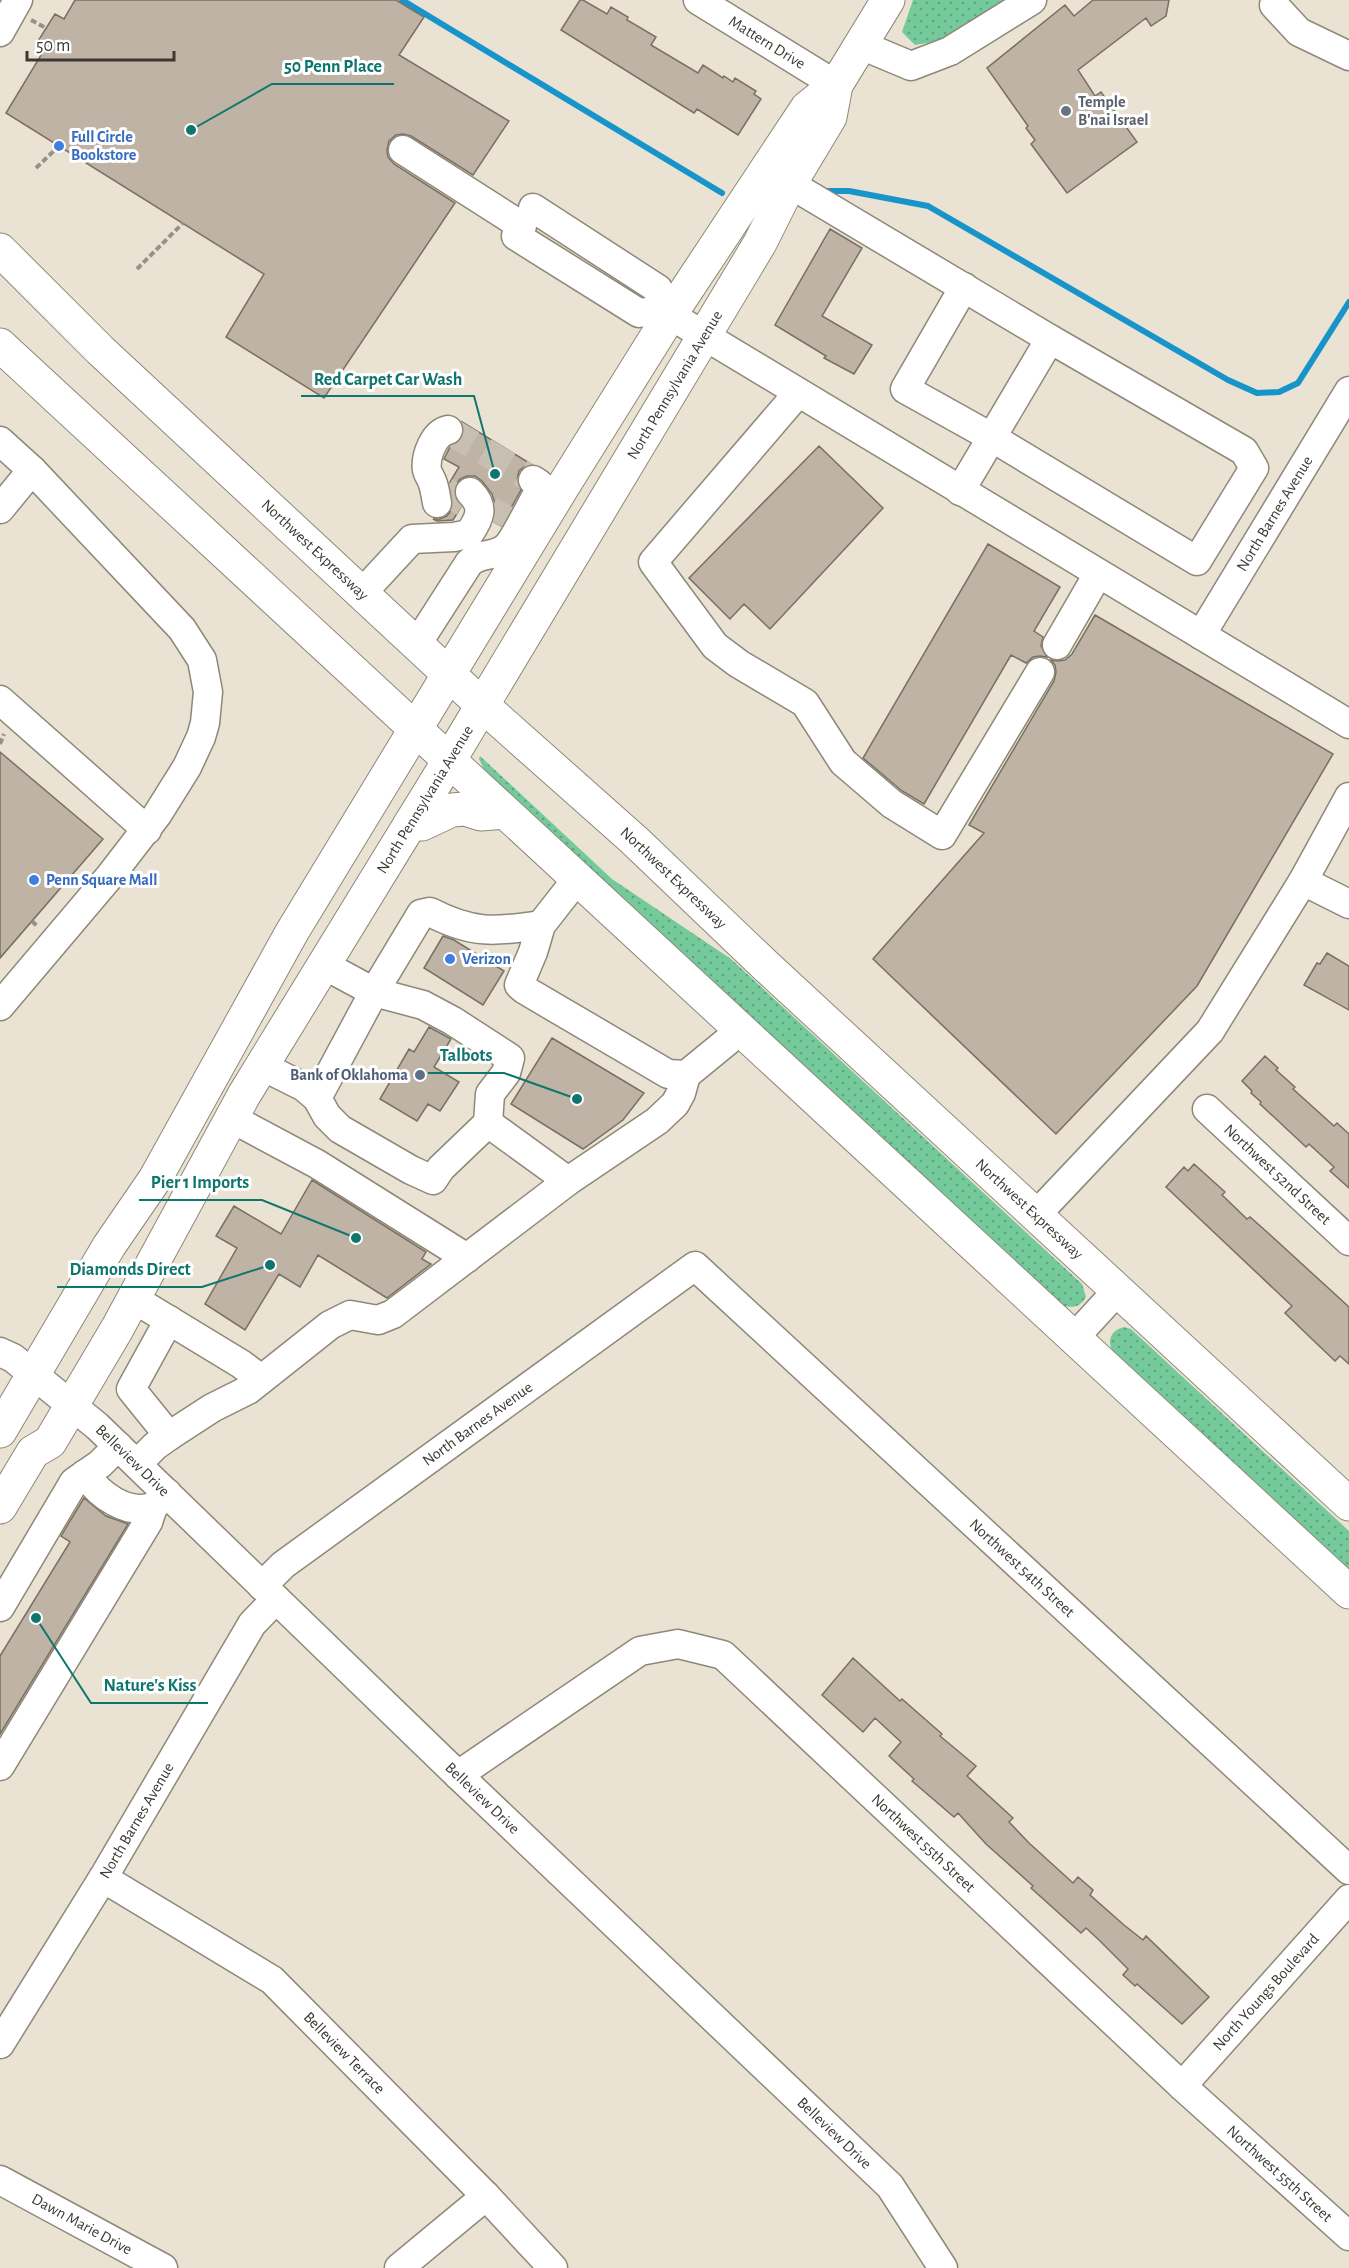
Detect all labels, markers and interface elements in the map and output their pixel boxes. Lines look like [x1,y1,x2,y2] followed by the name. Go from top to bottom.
[726,13,808,72] street label: Mattern Drive
[27,24,174,62] scale bar
[36,37,70,55] text: 50 m
[272,48,394,84] callout: 50 Penn Place
[284,58,382,76] text: 50 Penn Place
[1078,94,1148,128] place label: Temple B'nai Israel
[1059,104,1073,118] marker: Temple B'nai Israel
[71,129,137,163] place label: Full Circle Bookstore
[52,139,66,153] marker: Full Circle Bookstore
[624,308,725,462] street label: North Pennsylvania Avenue
[301,360,474,396] callout: Red Carpet Car Wash
[314,371,462,389] text: Red Carpet Car Wash
[1234,453,1316,574] street label: North Barnes Avenue
[258,496,372,604] street label: Northwest Expressway
[374,723,476,876] street label: North Pennsylvania Avenue
[617,824,730,933] street label: Northwest Expressway
[46,872,157,888] place label: Penn Square Mall
[27,873,41,887] marker: Penn Square Mall
[462,951,511,967] place label: Verizon
[443,952,457,966] marker: Verizon
[428,1037,504,1073] callout: Talbots
[440,1047,492,1065] text: Talbots
[290,1067,408,1083] place label: Bank of Oklahoma
[413,1068,427,1082] marker: Bank of Oklahoma
[1221,1121,1334,1228] street label: Northwest 52nd Street
[973,1156,1086,1263] street label: Northwest Expressway
[139,1164,262,1200] callout: Pier 1 Imports
[151,1174,249,1192] text: Pier 1 Imports
[57,1251,202,1287] callout: Diamonds Direct
[69,1261,191,1279] text: Diamonds Direct
[420,1379,535,1469] street label: North Barnes Avenue
[93,1421,173,1500] street label: Belleview Drive
[967,1516,1078,1620] street label: Northwest 54th Street
[91,1667,208,1703] callout: Nature's Kiss
[104,1677,197,1695] text: Nature's Kiss
[442,1759,523,1837] street label: Belleview Drive
[97,1760,177,1881] street label: North Barnes Avenue
[868,1791,978,1895] street label: Northwest 55th Street
[1210,1931,1322,2053] street label: North Youngs Boulevard
[301,2009,388,2097] street label: Belleview Terrace
[794,2094,875,2172] street label: Belleview Drive
[1224,2122,1335,2225] street label: Northwest 55th Street
[29,2191,135,2258] street label: Dawn Marie Drive

